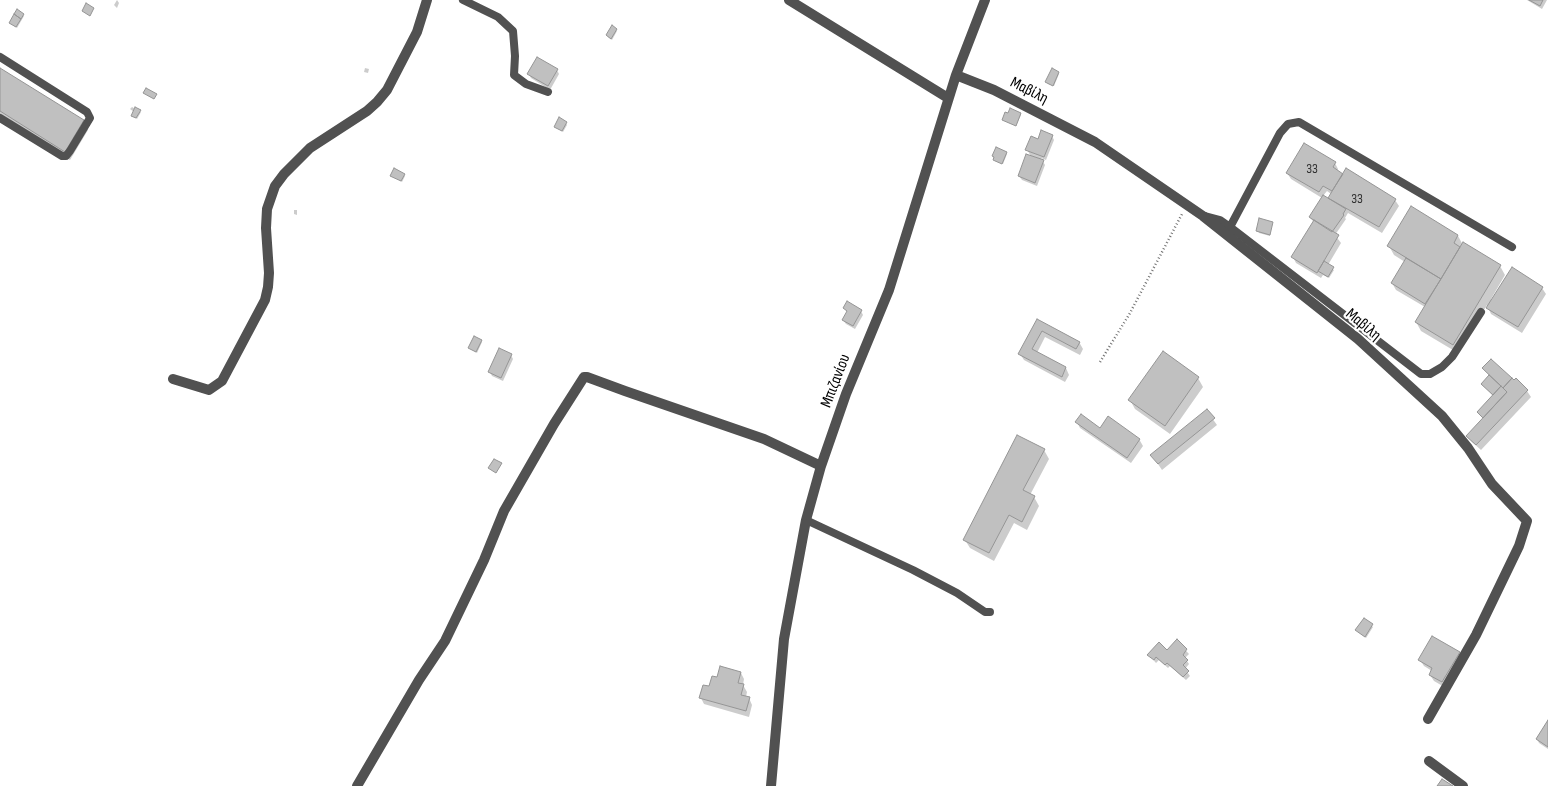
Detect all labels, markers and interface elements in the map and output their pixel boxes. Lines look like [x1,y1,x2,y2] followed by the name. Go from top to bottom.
[1007,73,1051,109] street label: Μαβίλη
[1306,161,1318,177] house number: 33
[1351,191,1363,207] house number: 33
[1341,305,1385,345] street label: Μαβίλη
[817,351,855,411] street label: Μπιζανίου

